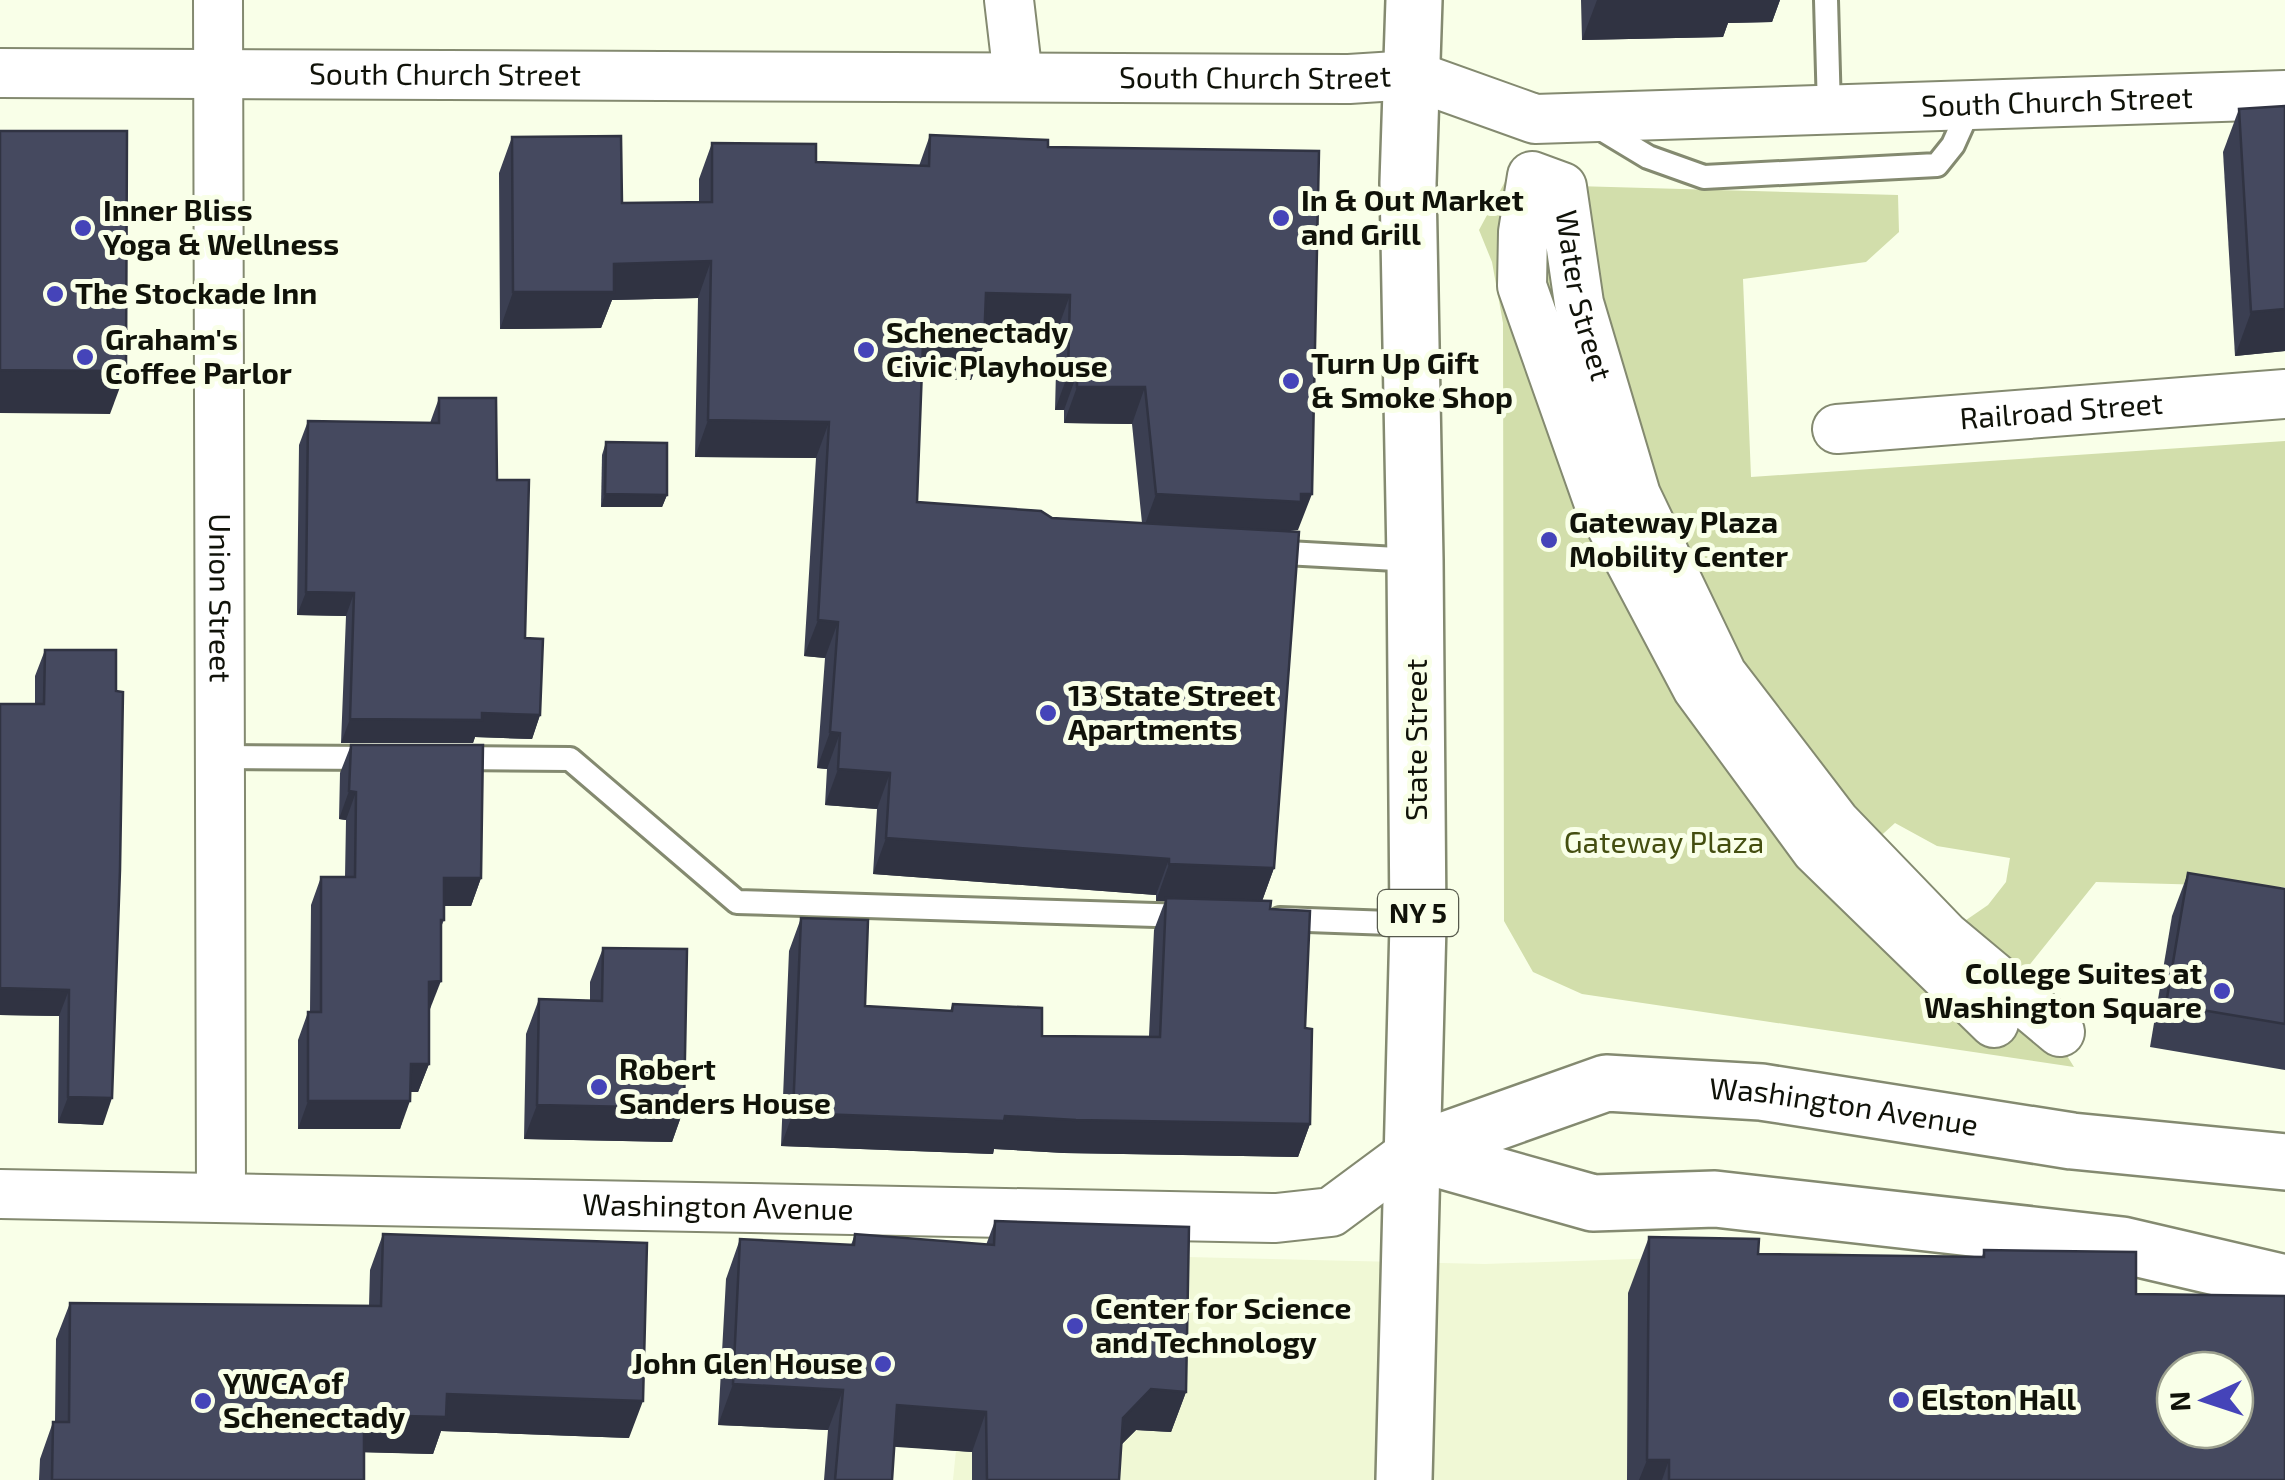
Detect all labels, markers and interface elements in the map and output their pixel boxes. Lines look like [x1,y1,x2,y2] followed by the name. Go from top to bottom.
[309,54,581,92] street label: South Church Street
[1119,56,1392,95] street label: South Church Street
[1920,78,2193,123] street label: South Church Street
[1301,181,1524,251] place label: In & Out Market and Grill
[103,191,339,261] place label: Inner Bliss Yoga & Wellness
[1270,207,1292,229] marker: In & Out Market and Grill
[1550,207,1621,384] street label: Water Street
[72,217,94,239] marker: Inner Bliss Yoga & Wellness
[75,274,317,310] place label: The Stockade Inn
[44,283,66,305] marker: The Stockade Inn
[886,313,1108,384] place label: Schenectady Civic Playhouse
[105,320,292,390] place label: Graham's Coffee Parlor
[855,339,877,361] marker: Schenectady Civic Playhouse
[1311,344,1513,414] place label: Turn Up Gift & Smoke Shop
[74,346,96,368] marker: Graham's Coffee Parlor
[1280,370,1302,392] marker: Turn Up Gift & Smoke Shop
[1958,384,2164,435] street label: Railroad Street
[1569,503,1788,574] place label: Gateway Plaza Mobility Center
[203,513,240,683] street label: Union Street
[1538,529,1560,551] marker: Gateway Plaza Mobility Center
[1397,659,1433,821] street label: State Street
[1068,676,1276,746] place label: 13 State Street Apartments
[1037,702,1059,724] marker: 13 State Street Apartments
[1564,823,1764,859] park label: Gateway Plaza
[1378,890,1458,936] road number: NY 5
[1924,954,2202,1024] place label: College Suites at Washington Square
[2211,980,2233,1002] marker: College Suites at Washington Square
[619,1050,831,1120] place label: Robert Sanders House
[1708,1069,1981,1142] street label: Washington Avenue
[588,1076,610,1098] marker: Robert Sanders House
[582,1185,854,1226] street label: Washington Avenue
[1095,1289,1352,1360] place label: Center for Science and Technology
[1064,1315,1086,1337] marker: Center for Science and Technology
[632,1344,863,1380] place label: John Glen House
[2155,1350,2255,1450] north arrow
[872,1353,894,1375] marker: John Glen House
[223,1364,405,1435] place label: YWCA of Schenectady
[1921,1380,2076,1416] place label: Elston Hall
[1890,1389,1912,1411] marker: Elston Hall
[192,1390,214,1412] marker: YWCA of Schenectady
[2162,1390,2197,1412] text: N

